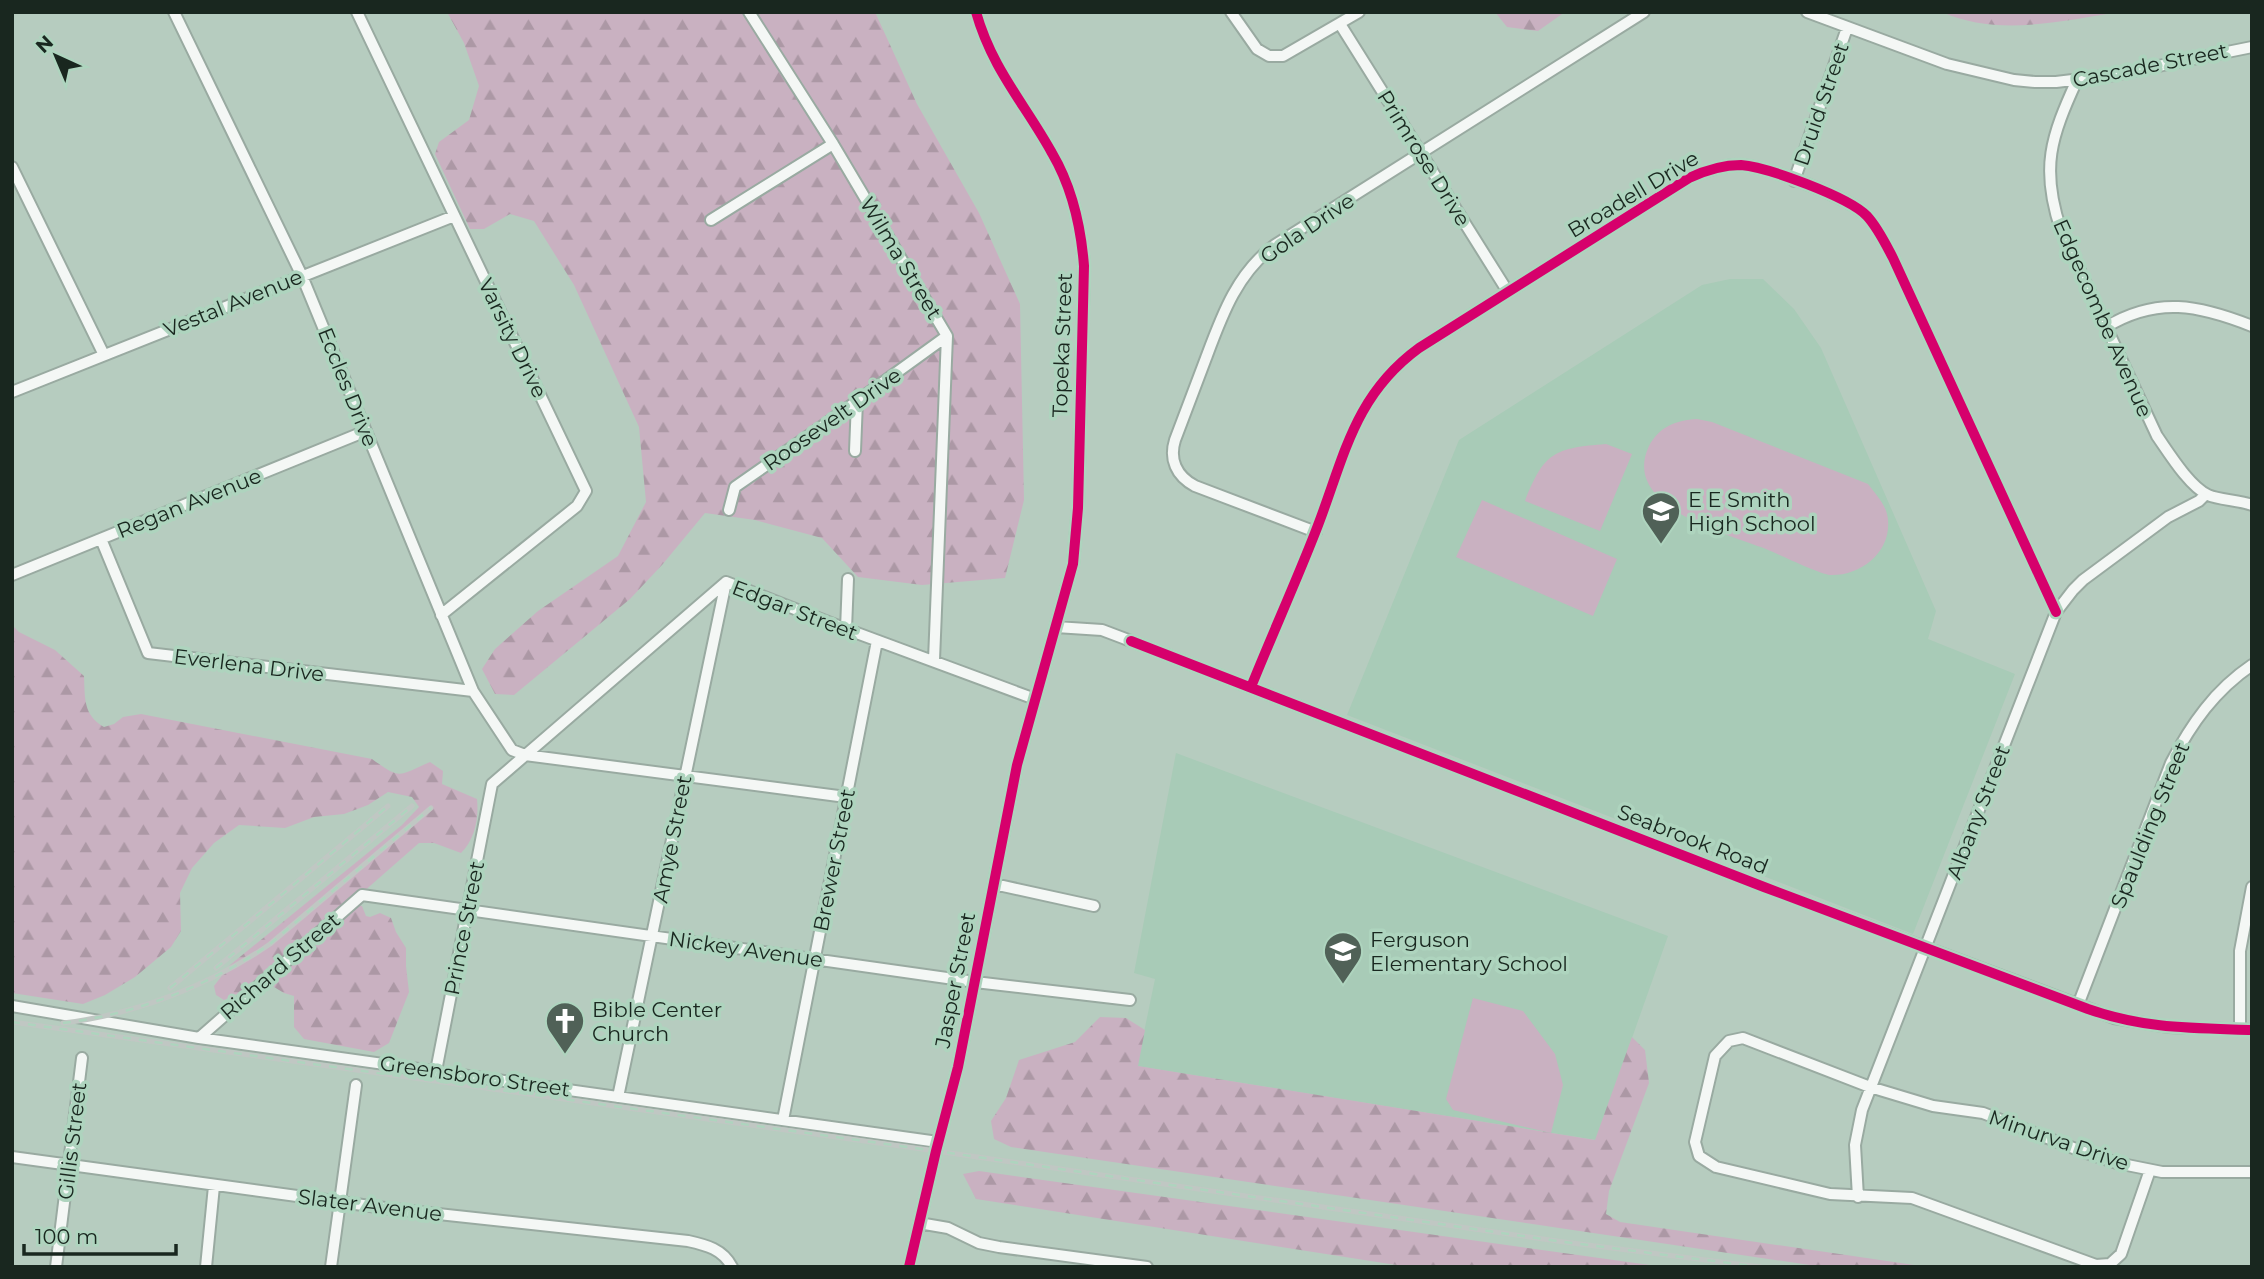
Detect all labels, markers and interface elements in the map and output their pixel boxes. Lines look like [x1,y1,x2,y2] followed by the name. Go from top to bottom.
[21,21,91,91] north arrow
[31,31,58,58] text: N
[2070,38,2230,92] street label: Cascade Street
[1788,39,1854,169] street label: Druid Street
[1372,85,1476,231] street label: Primrose Drive
[1563,145,1703,243] street label: Broadell Drive
[1255,187,1359,269] street label: Gola Drive
[855,192,947,324] street label: Wilma Street
[2048,215,2158,421] street label: Edgecombe Avenue
[160,264,306,342] street label: Vestal Avenue
[1047,272,1077,418] street label: Topeka Street
[473,274,553,402] street label: Varsity Drive
[313,324,383,450] street label: Eccles Drive
[758,362,906,476] street label: Roosevelt Drive
[113,463,265,543] street label: Regan Avenue
[1688,487,1816,536] place label: E E Smith High School
[1640,490,1682,545] school or university icon: E E Smith High School
[729,575,861,645] street label: Edgar Street
[172,643,326,687] street label: Everlena Drive
[2105,738,2195,912] street label: Spaulding Street
[1941,741,2015,883] street label: Albany Street
[647,773,697,905] street label: Amye Street
[808,787,860,933] street label: Brewer Street
[1614,799,1772,879] street label: Seabrook Road
[439,859,489,997] street label: Prince Street
[215,907,345,1025] street label: Richard Street
[929,910,980,1051] street label: Jasper Street
[667,926,825,972] street label: Nickey Avenue
[1370,927,1568,976] place label: Ferguson Elementary School
[1322,930,1364,985] school or university icon: Ferguson Elementary School
[592,997,722,1046] place label: Bible Center Church
[544,1000,586,1055] church icon: Bible Center Church
[378,1050,572,1102] street label: Greensboro Street
[52,1081,92,1201] street label: Gillis Street
[1986,1104,2132,1176] street label: Minurva Drive
[297,1184,443,1226] street label: Slater Avenue
[24,1212,177,1256] scale bar
[35,1224,98,1249] text: 100 m

